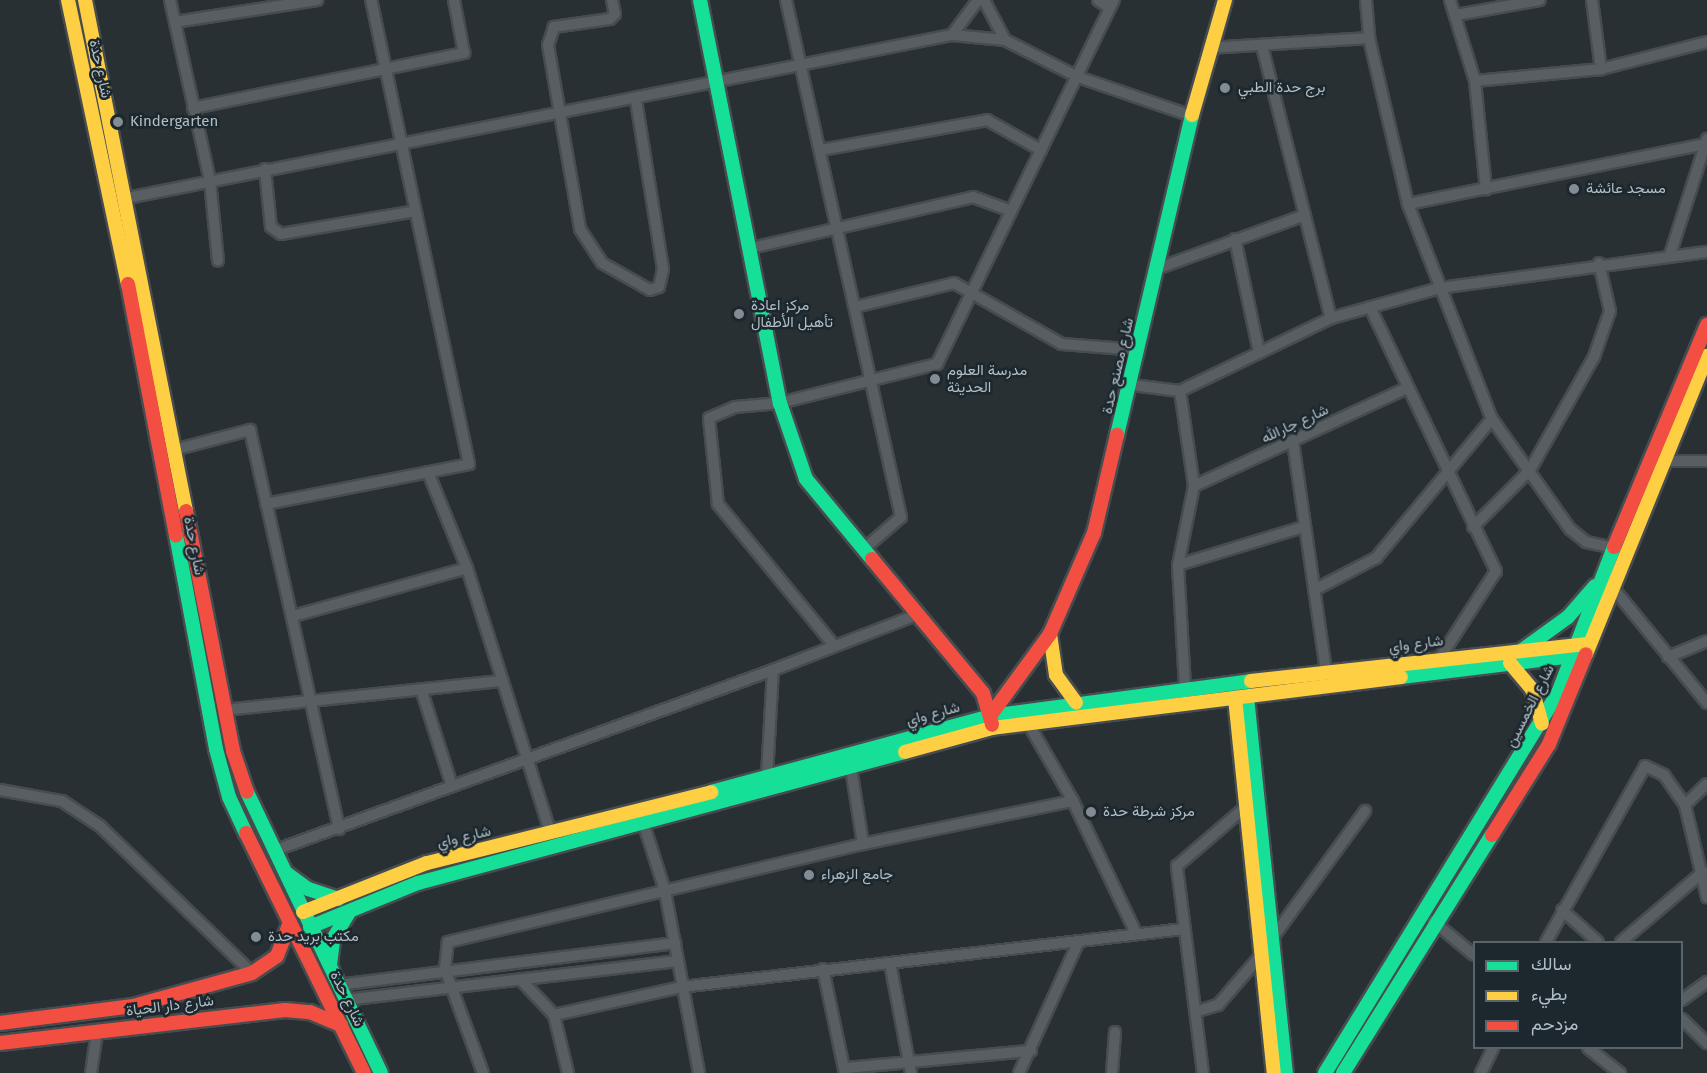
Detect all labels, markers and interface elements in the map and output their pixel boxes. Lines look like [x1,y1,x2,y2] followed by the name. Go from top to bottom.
[85,38,115,100] street label: شارع حدة
[1216,79,1234,97] marker: برج حدة الطبي
[1238,79,1325,97] place label: برج حدة الطبي
[130,113,218,131] place label: Kindergarten
[111,115,125,129] marker: Kindergarten
[1586,180,1666,198] place label: مسجد عائشة
[1567,182,1581,196] marker: مسجد عائشة
[751,296,833,331] place label: مركز اعادة تأهيل الأطفال
[732,307,746,321] marker: مركز اعادة تأهيل الأطفال
[1098,316,1138,416] street label: شارع مصنع حدة
[947,361,1027,396] place label: مدرسة العلوم الحديثة
[928,372,942,386] marker: مدرسة العلوم الحديثة
[1259,401,1331,447] street label: شارع جارالله
[180,515,208,577] street label: شارع حدة
[1388,632,1444,656] street label: شارع واي
[1502,662,1558,750] street label: شارع الخمسين
[904,698,962,730] street label: شارع واي
[1103,803,1195,821] place label: مركز شرطة حدة
[1084,805,1098,819] marker: مركز شرطة حدة
[435,822,493,852] street label: شارع واي
[821,866,893,884] place label: جامع الزهراء
[802,868,816,882] marker: جامع الزهراء
[268,928,359,946] place label: مكتب بريد حدة
[249,930,263,944] marker: مكتب بريد حدة
[1473,941,1683,1049] legend
[1531,953,1571,975] text: سالك
[326,968,368,1030] street label: شارع حدة
[1531,983,1567,1005] text: بطيء
[125,992,215,1020] street label: شارع دار الحياة
[1531,1013,1578,1035] text: مزدحم

